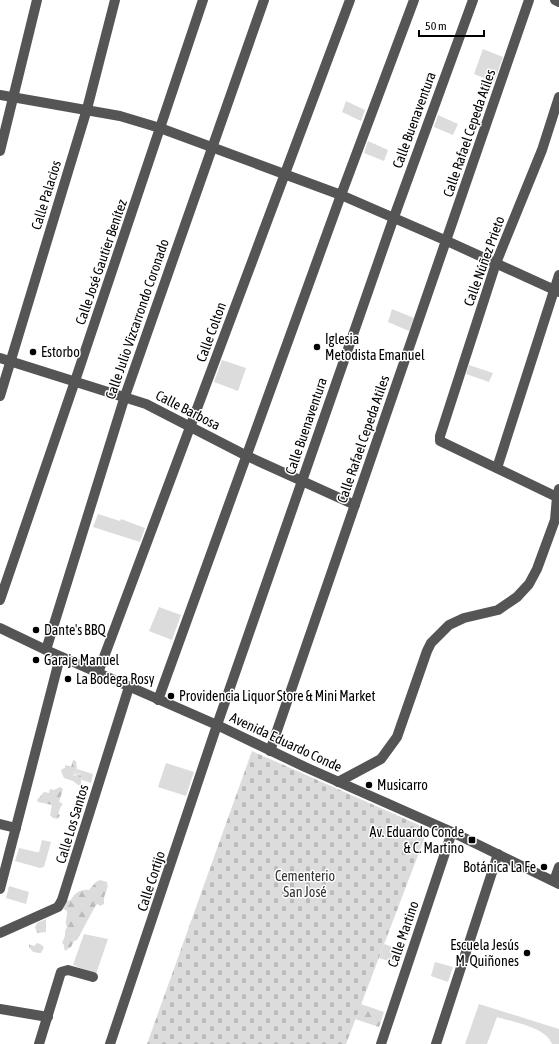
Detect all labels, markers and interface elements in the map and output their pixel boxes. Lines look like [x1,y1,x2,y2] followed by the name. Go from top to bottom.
[419,12,484,38] scale bar
[425,19,447,33] text: 50 m
[440,67,498,199] street label: Calle Rafael Cepeda Atiles
[389,70,439,170] street label: Calle Buenaventura
[28,158,64,232] street label: Calle Palacios
[72,197,130,327] street label: Calle José Gautier Benítez
[460,214,508,308] street label: Calle Núñez Prieto
[102,237,172,401] street label: Calle Julio Vizcarrondo Coronado
[193,300,229,364] street label: Calle Colton
[325,331,425,363] place label: Iglesia Metodista Emanuel
[312,342,322,352] marker: Iglesia Metodista Emanuel
[41,344,80,360] place label: Estorbo
[28,347,38,357] marker: Estorbo
[334,373,392,505] street label: Calle Rafael Cepeda Atiles
[282,375,330,477] street label: Calle Buenaventura
[153,387,223,433] street label: Calle Barbosa
[44,622,106,638] place label: Dante's BBQ
[31,625,41,635] marker: Dante's BBQ
[44,652,120,668] place label: Garaje Manuel
[31,655,41,665] marker: Garaje Manuel
[76,671,155,687] place label: La Bodega Rosy
[63,674,73,684] marker: La Bodega Rosy
[179,688,375,704] place label: Providencia Liquor Store & Mini Market
[166,691,176,701] marker: Providencia Liquor Store & Mini Market
[227,709,345,775] street label: Avenida Eduardo Conde
[377,777,428,793] place label: Musicarro
[364,780,374,790] marker: Musicarro
[52,782,92,865] street label: Calle Los Santos
[370,824,464,856] place label: Av. Eduardo Conde & C. Martino
[467,835,477,845] marker: Av. Eduardo Conde & C. Martino
[134,849,168,913] street label: Calle Cortijo
[463,859,536,875] place label: Botánica La Fe
[539,862,549,872] marker: Botánica La Fe
[275,868,335,900] park label: Cementerio San José
[384,899,422,969] street label: Calle Martino
[450,937,519,969] place label: Escuela Jesús M. Quiñones
[522,948,532,958] marker: Escuela Jesús M. Quiñones

